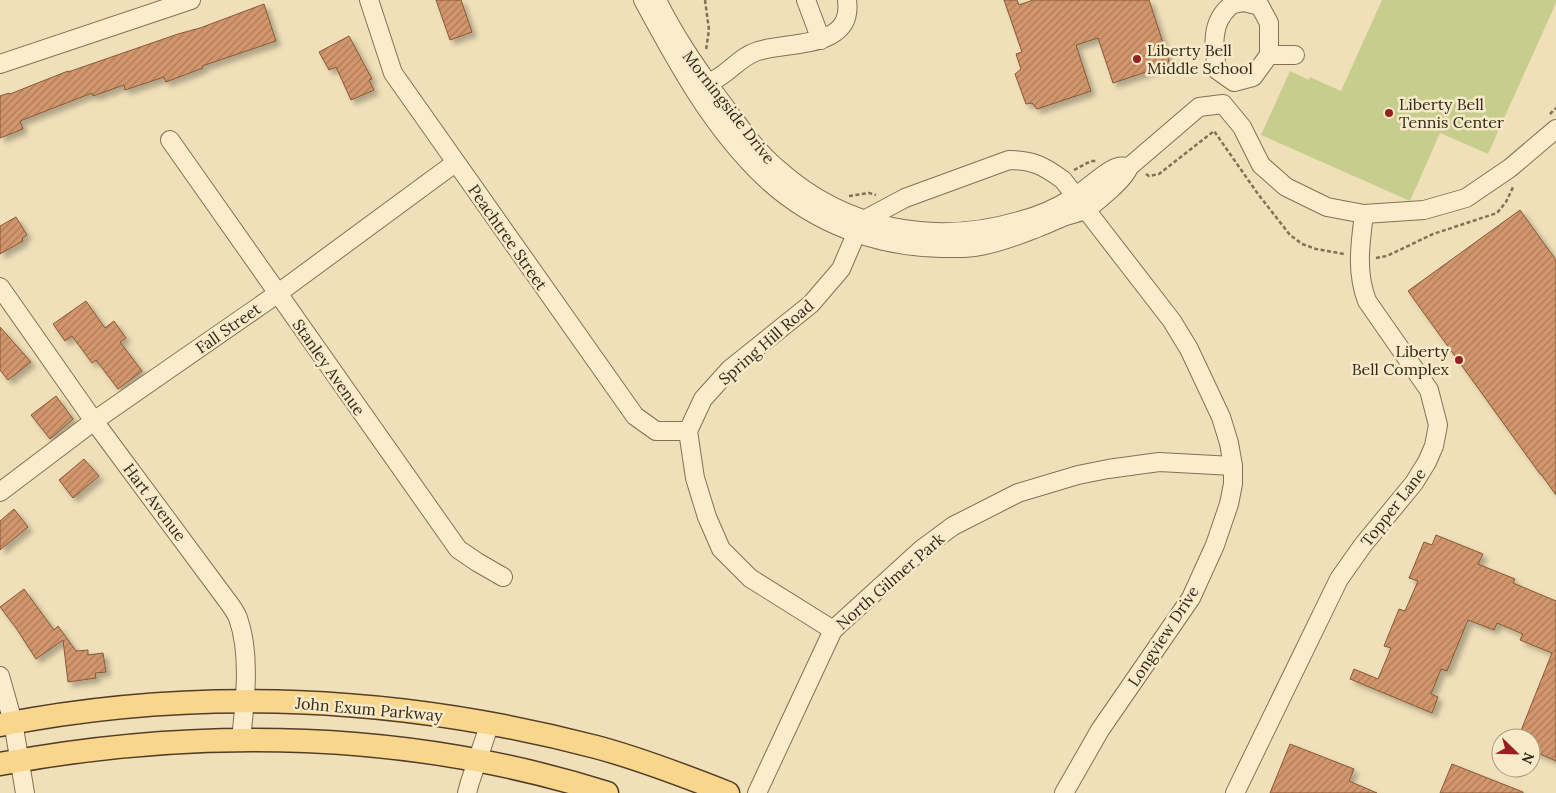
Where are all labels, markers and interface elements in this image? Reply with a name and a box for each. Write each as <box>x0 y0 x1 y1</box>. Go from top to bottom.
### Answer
place label: Liberty Bell Middle School <box>1147 40 1253 78</box>
street label: Morningside Drive <box>679 46 780 168</box>
marker: Liberty Bell Middle School <box>1131 53 1143 65</box>
place label: Liberty Bell Tennis Center <box>1399 94 1504 132</box>
marker: Liberty Bell Tennis Center <box>1383 107 1395 119</box>
street label: Peachtree Street <box>464 180 552 294</box>
street label: Spring Hill Road <box>714 295 818 389</box>
street label: Fall Street <box>192 298 265 358</box>
street label: Stanley Avenue <box>288 315 370 419</box>
place label: Liberty Bell Complex <box>1352 341 1450 379</box>
marker: Liberty Bell Complex <box>1453 354 1465 366</box>
street label: Hart Avenue <box>119 459 191 545</box>
street label: Topper Lane <box>1356 464 1430 550</box>
street label: North Gilmer Park <box>832 528 949 633</box>
street label: Longview Drive <box>1123 582 1203 690</box>
street label: John Exum Parkway <box>294 693 444 725</box>
north arrow <box>1491 728 1541 778</box>
text: N <box>1517 750 1538 767</box>

